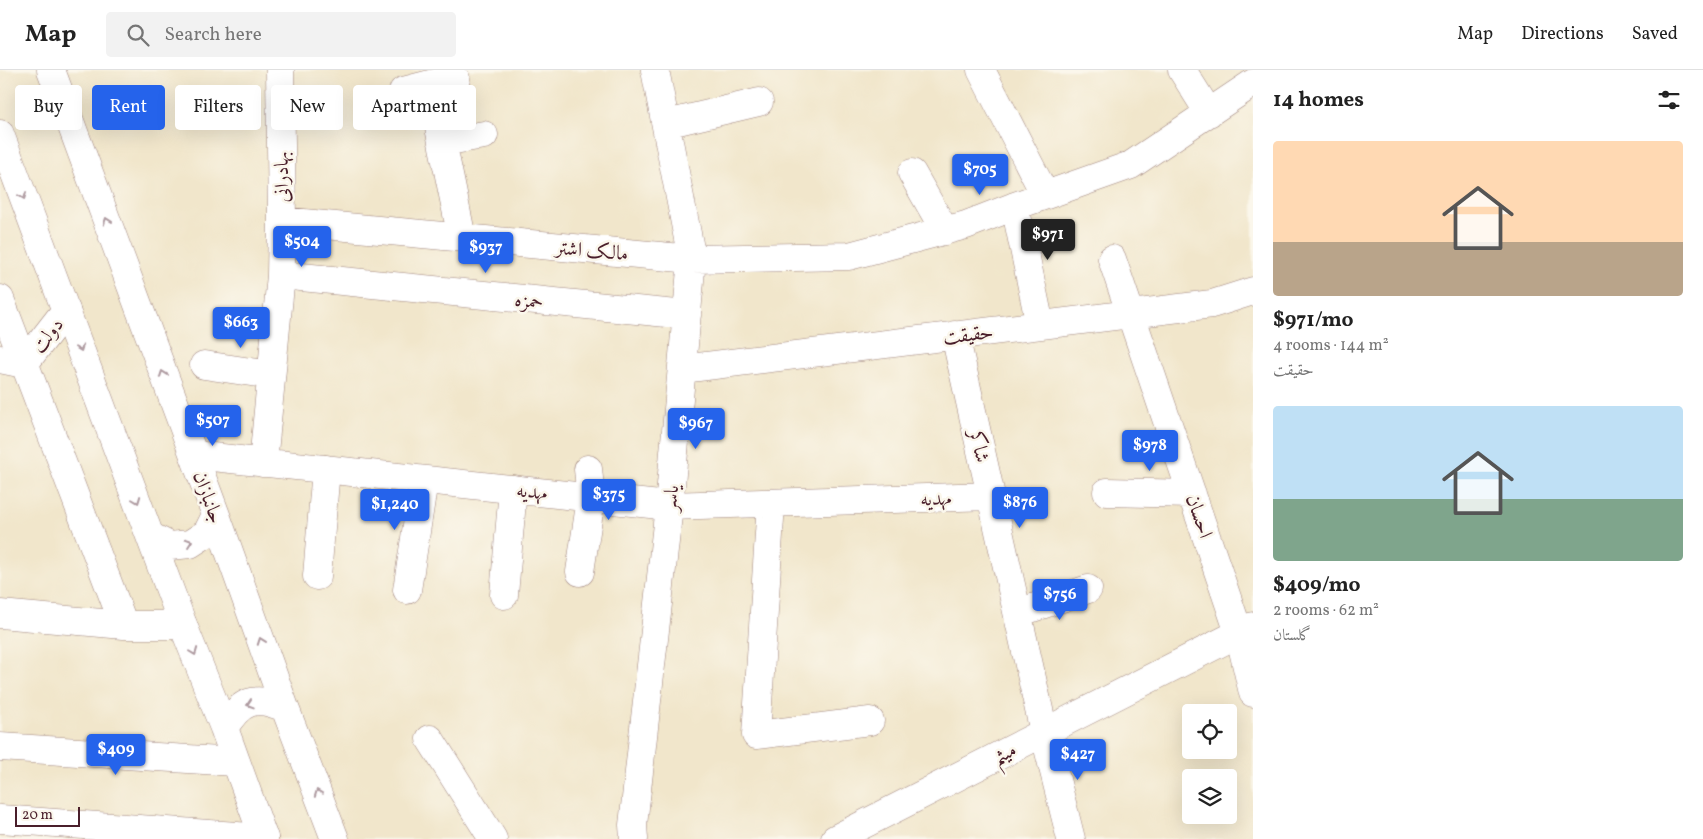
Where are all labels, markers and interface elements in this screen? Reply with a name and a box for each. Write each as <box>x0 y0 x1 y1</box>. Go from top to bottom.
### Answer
search box <box>106 12 456 57</box>
text: Map <box>25 18 76 52</box>
icon: search <box>124 21 152 49</box>
text: Search here <box>164 22 262 48</box>
text: Map <box>1457 22 1493 47</box>
text: Directions <box>1521 22 1604 47</box>
text: Saved <box>1632 22 1678 47</box>
chip: Buy <box>15 85 82 130</box>
chip: Rent <box>92 85 165 130</box>
chip: Filters <box>175 85 261 130</box>
chip: New <box>271 85 343 130</box>
chip: Apartment <box>353 85 476 130</box>
text: 14 homes <box>1273 86 1364 115</box>
icon: filters <box>1655 86 1683 114</box>
street label: بهادرانی <box>269 151 297 203</box>
pin: $705 <box>950 154 1010 196</box>
text: $705 <box>963 159 997 181</box>
icon: home <box>1433 173 1523 263</box>
one-way arrow <box>17 191 27 200</box>
one-way arrow <box>103 217 113 226</box>
pin: $971 <box>1018 218 1078 261</box>
text: $971 <box>1032 224 1064 246</box>
pin: $504 <box>272 226 332 268</box>
text: $504 <box>284 231 320 253</box>
pin: $937 <box>456 232 516 274</box>
street label: مالک اشتر <box>552 235 629 269</box>
text: $937 <box>469 237 503 259</box>
street label: حمزه <box>513 287 545 317</box>
pin: $663 <box>211 306 271 349</box>
text: $971/mo <box>1273 306 1354 335</box>
text: $663 <box>224 312 258 334</box>
street label: دولت <box>26 313 71 360</box>
street label: حقیقت <box>941 319 995 353</box>
text: 4 rooms · 144 m² <box>1273 335 1389 357</box>
one-way arrow <box>74 343 84 352</box>
text: حقیقت <box>1273 360 1314 382</box>
one-way arrow <box>159 370 169 378</box>
pin: $507 <box>183 404 243 447</box>
pin: $967 <box>666 408 726 450</box>
text: $507 <box>196 410 230 432</box>
text: $967 <box>679 413 713 435</box>
street label: شاکر <box>960 425 995 466</box>
pin: $978 <box>1120 430 1180 472</box>
text: $978 <box>1133 435 1167 457</box>
icon: home <box>1433 438 1523 528</box>
street label: جانبازان <box>185 468 229 528</box>
street label: مهدیه <box>515 477 549 509</box>
pin: $375 <box>579 478 639 521</box>
street label: یاسر <box>656 482 687 515</box>
text: $375 <box>593 484 625 506</box>
street label: مهدیه <box>920 485 953 515</box>
pin: $876 <box>990 486 1050 529</box>
pin: $1,240 <box>354 488 436 531</box>
street label: احسان <box>1178 491 1219 542</box>
text: $876 <box>1003 492 1037 514</box>
text: $1,240 <box>371 494 419 516</box>
one-way arrow <box>131 495 142 504</box>
one-way arrow <box>184 538 193 548</box>
text: $409/mo <box>1273 571 1360 600</box>
pin: $756 <box>1030 578 1090 621</box>
text: $756 <box>1043 584 1077 606</box>
text: 2 rooms · 62 m² <box>1273 600 1379 622</box>
text: گلستان <box>1273 625 1311 647</box>
one-way arrow <box>257 637 267 646</box>
one-way arrow <box>188 648 198 656</box>
one-way arrow <box>246 699 255 709</box>
map controls <box>1182 704 1237 824</box>
button: locate <box>1182 704 1237 759</box>
pin: $409 <box>86 734 146 776</box>
street label: میثم <box>988 737 1024 776</box>
pin: $427 <box>1048 738 1108 781</box>
text: $409 <box>97 739 135 761</box>
text: $427 <box>1061 744 1095 766</box>
button: layers <box>1182 769 1237 824</box>
one-way arrow <box>314 790 324 798</box>
scale bar <box>15 804 80 827</box>
text: 20 m <box>22 806 53 825</box>

